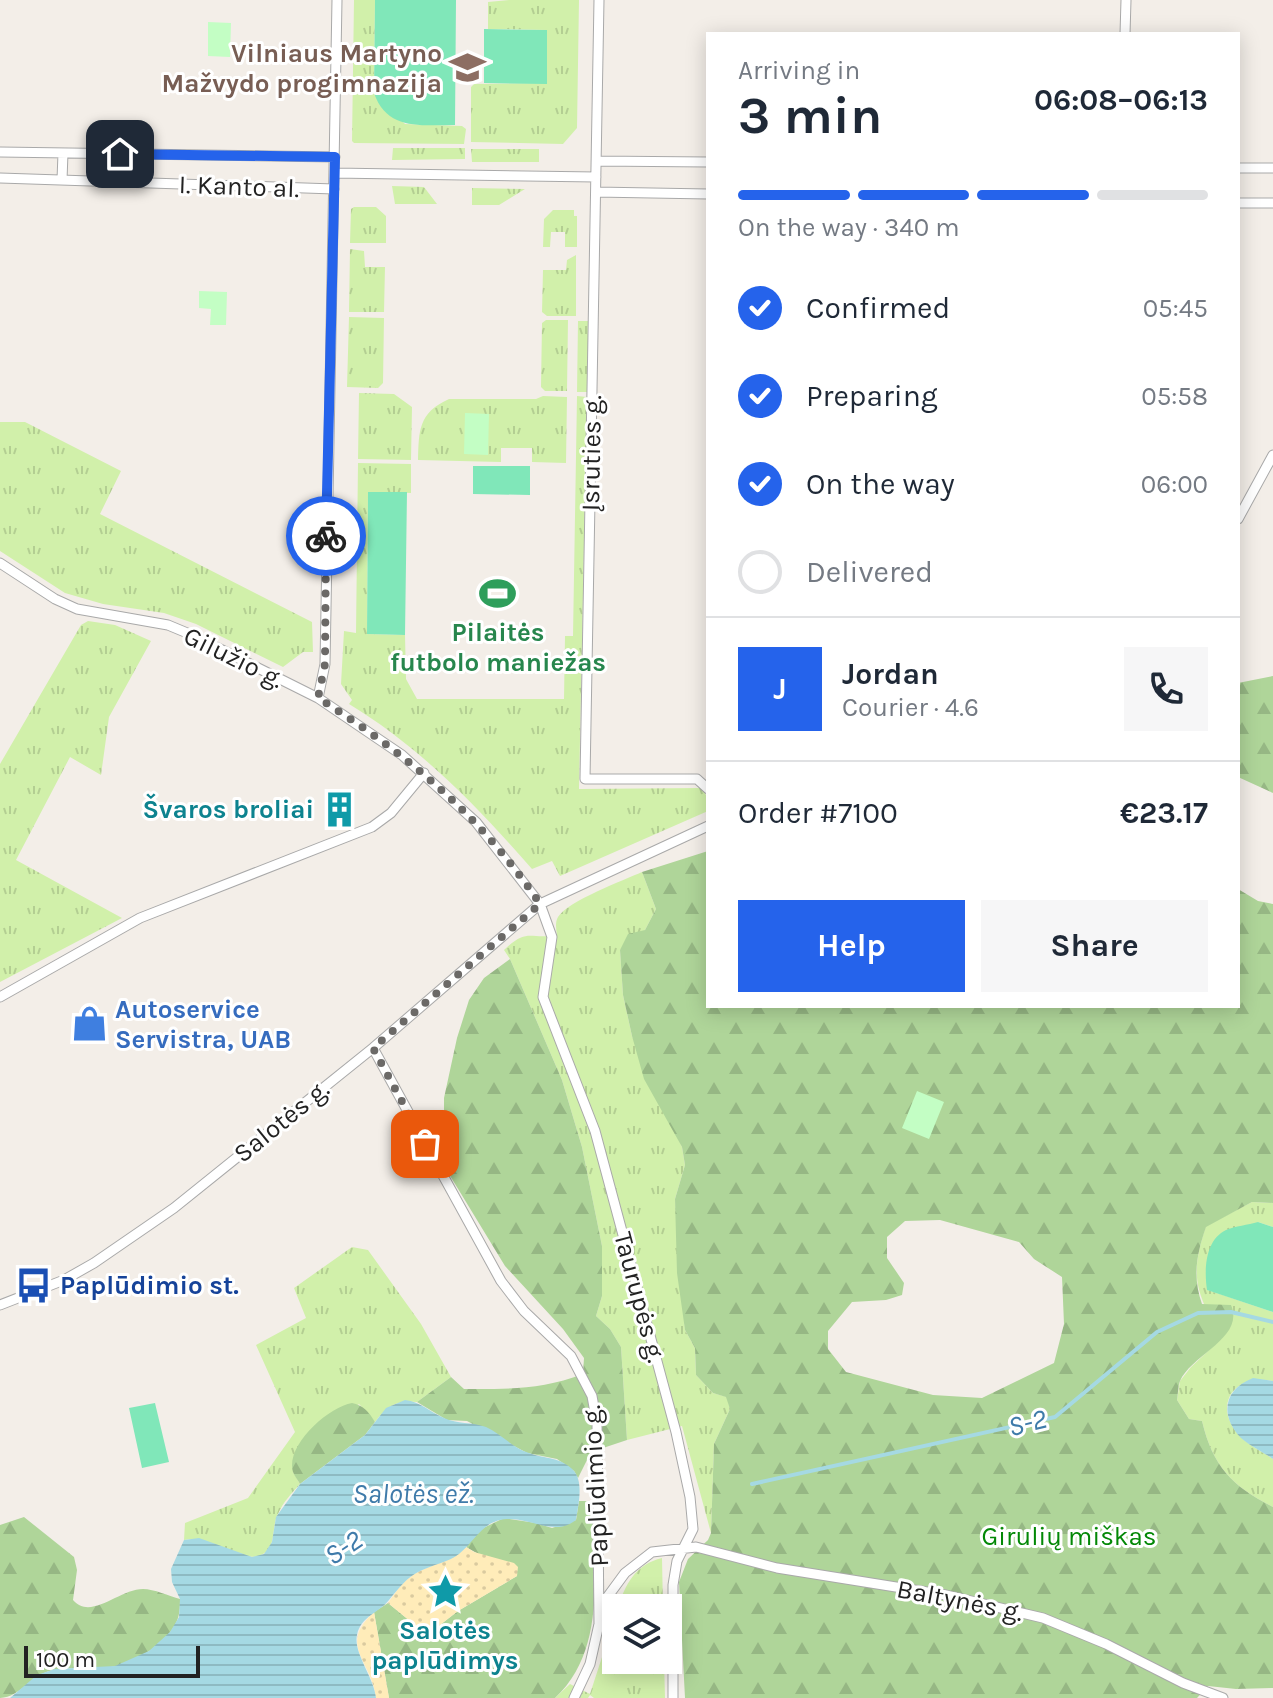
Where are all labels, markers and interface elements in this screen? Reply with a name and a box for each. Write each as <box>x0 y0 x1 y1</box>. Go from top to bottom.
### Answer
place label: Vilniaus Martyno Mažvydo progimnazija <box>161 38 442 99</box>
school or university icon: Vilniaus Martyno Mažvydo progimnazija <box>449 49 487 87</box>
text: Arriving in <box>738 55 860 86</box>
text: 06:08–06:13 <box>1034 82 1208 118</box>
text: 3 min <box>738 85 882 146</box>
pin <box>86 120 154 188</box>
icon: home <box>98 132 142 176</box>
street label: I. Kanto al. <box>178 169 300 204</box>
text: On the way · 340 m <box>738 212 960 243</box>
icon: check <box>738 286 782 330</box>
text: Confirmed <box>806 290 950 326</box>
text: 05:45 <box>1143 293 1208 324</box>
icon: check <box>738 374 782 418</box>
text: Preparing <box>806 378 938 414</box>
text: 05:58 <box>1141 381 1208 412</box>
street label: Įsruties g. <box>575 395 608 511</box>
icon: check <box>738 462 782 506</box>
text: On the way <box>806 466 955 502</box>
text: 06:00 <box>1141 469 1208 500</box>
courier <box>286 496 366 576</box>
icon: bike <box>304 514 348 558</box>
text: Delivered <box>806 554 933 590</box>
sports icon: Pilaitės futbolo maniežas <box>479 574 517 612</box>
place label: Pilaitės futbolo maniežas <box>390 617 606 678</box>
street label: Gilužio g. <box>179 620 289 695</box>
button: phone <box>1124 647 1208 731</box>
text: Jordan <box>842 656 939 692</box>
text: J <box>773 671 787 707</box>
text: Courier · 4.6 <box>842 692 979 723</box>
building icon: Švaros broliai <box>321 790 359 828</box>
place label: Švaros broliai <box>142 793 314 825</box>
text: Order #7100 <box>738 795 898 831</box>
text: €23.17 <box>1120 795 1208 831</box>
button: Help <box>738 900 965 992</box>
button: Share <box>981 900 1208 992</box>
place label: Autoservice Servistra, UAB <box>115 994 291 1055</box>
shop icon: Autoservice Servistra, UAB <box>70 1005 108 1043</box>
street label: Salotės g. <box>227 1074 335 1169</box>
pin <box>391 1110 459 1178</box>
icon: bag <box>403 1122 447 1166</box>
street label: Taurupės g. <box>607 1229 672 1366</box>
bus stop icon: Paplūdimio st. <box>15 1266 53 1304</box>
place label: Paplūdimio st. <box>60 1270 239 1301</box>
water label: S-2 <box>1004 1402 1050 1443</box>
street label: Paplūdimio g. <box>576 1404 615 1568</box>
water label: Salotės ež. <box>352 1477 474 1510</box>
park label: Girulių miškas <box>982 1521 1156 1552</box>
water label: S-2 <box>318 1523 369 1572</box>
place icon: Salotės paplūdimys <box>426 1572 464 1610</box>
street label: Baltynės g. <box>894 1573 1026 1628</box>
map controls <box>602 1594 682 1674</box>
button: layers <box>602 1594 682 1674</box>
place label: Salotės paplūdimys <box>371 1615 519 1676</box>
scale bar <box>24 1642 200 1678</box>
text: 100 m <box>36 1647 95 1673</box>

